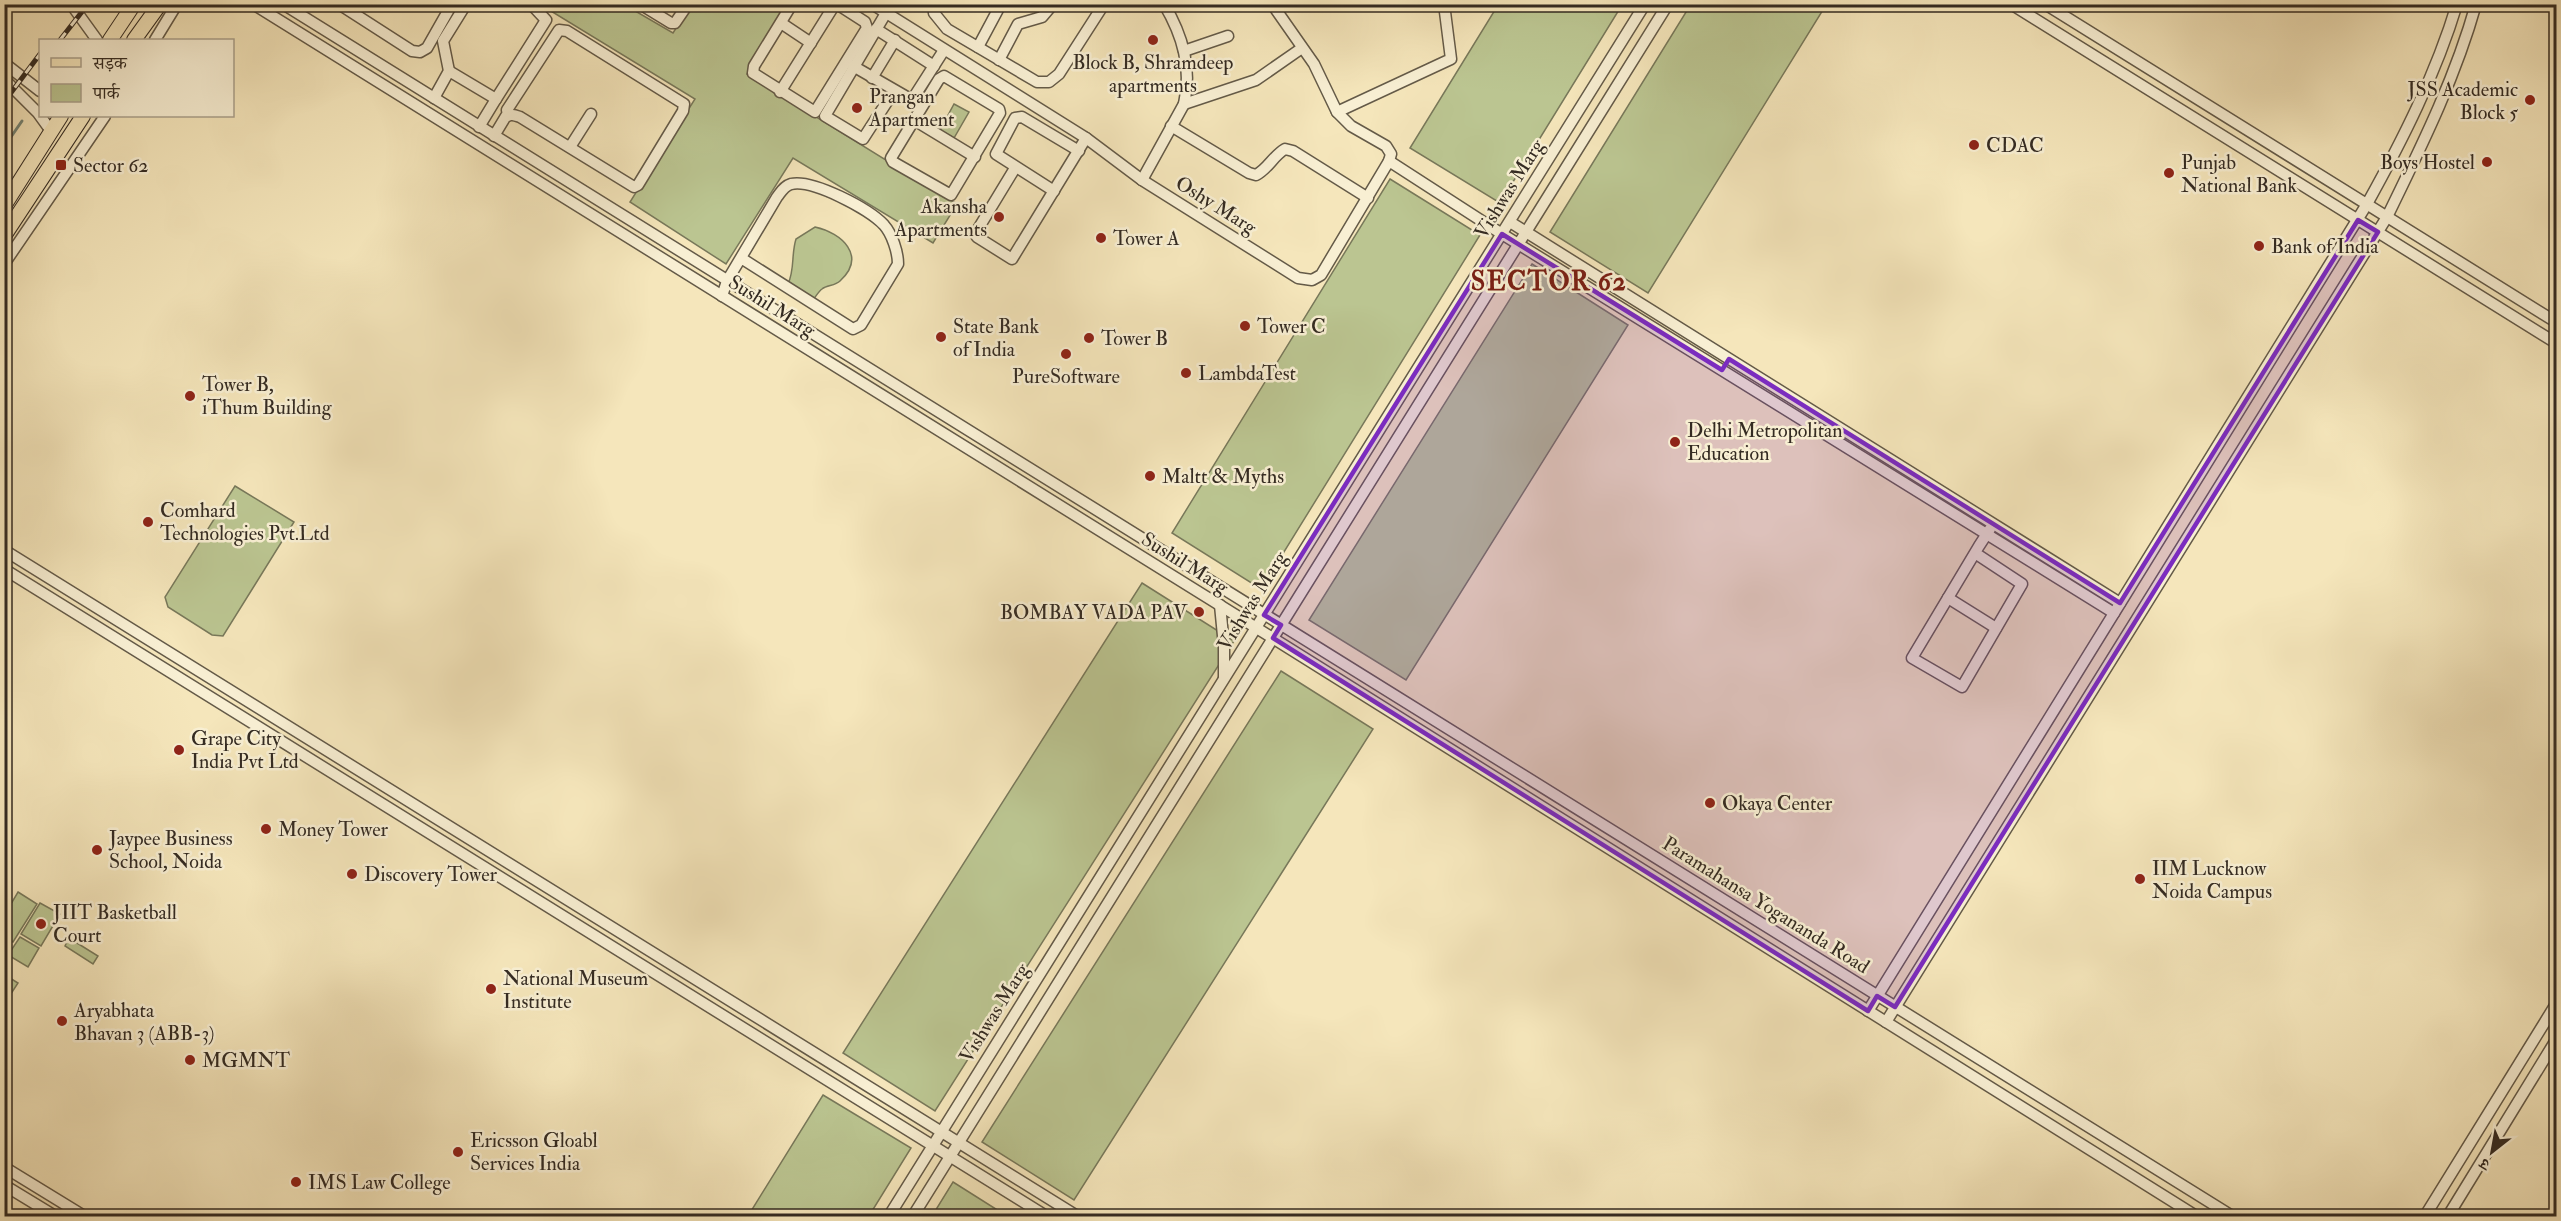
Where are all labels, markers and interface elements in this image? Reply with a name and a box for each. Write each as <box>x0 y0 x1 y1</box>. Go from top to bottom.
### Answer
marker: Block B, Shramdeep apartments <box>1146 33 1160 47</box>
legend <box>39 39 234 117</box>
place label: Block B, Shramdeep apartments <box>1073 50 1233 99</box>
text: सड़क <box>92 52 128 75</box>
place label: JSS Academic Block 5 <box>2406 77 2518 125</box>
text: पार्क <box>92 82 121 105</box>
place label: Prangan Apartment <box>868 84 955 133</box>
marker: JSS Academic Block 5 <box>2523 93 2537 107</box>
marker: Prangan Apartment <box>850 101 864 115</box>
place label: CDAC <box>1986 133 2044 158</box>
street label: Vishwas Marg <box>1469 134 1550 243</box>
marker: CDAC <box>1967 138 1981 152</box>
place label: Punjab National Bank <box>2181 150 2297 198</box>
place label: Boys Hostel <box>2380 150 2475 175</box>
place label: Sector 62 <box>73 153 148 178</box>
marker: Boys Hostel <box>2480 155 2494 169</box>
marker: Sector 62 <box>54 158 68 172</box>
marker: Punjab National Bank <box>2162 166 2176 180</box>
street label: Oshy Marg <box>1171 170 1262 240</box>
place label: Akansha Apartments <box>894 194 988 243</box>
marker: Akansha Apartments <box>992 210 1006 224</box>
place label: Tower A <box>1113 226 1180 251</box>
marker: Tower A <box>1094 231 1108 245</box>
place label: Bank of India <box>2271 234 2379 259</box>
marker: Bank of India <box>2252 239 2266 253</box>
district label: SECTOR 62 <box>1471 266 1627 298</box>
street label: Sushil Marg <box>724 269 821 343</box>
place label: State Bank of India <box>953 314 1040 362</box>
place label: Tower C <box>1257 314 1326 339</box>
marker: Tower C <box>1238 319 1252 333</box>
place label: Tower B <box>1101 326 1168 351</box>
marker: State Bank of India <box>934 330 948 344</box>
marker: Tower B <box>1082 331 1096 345</box>
marker: PureSoftware <box>1059 347 1073 361</box>
place label: LambdaTest <box>1198 361 1297 386</box>
place label: PureSoftware <box>1012 364 1120 389</box>
marker: LambdaTest <box>1179 366 1193 380</box>
place label: Tower B, iThum Building <box>202 372 333 420</box>
marker: Tower B, iThum Building <box>183 389 197 403</box>
place label: Delhi Metropolitan Education <box>1687 418 1843 466</box>
marker: Delhi Metropolitan Education <box>1668 435 1682 449</box>
place label: Maltt & Myths <box>1162 464 1284 489</box>
marker: Maltt & Myths <box>1143 469 1157 483</box>
place label: Comhard Technologies Pvt.Ltd <box>160 498 330 546</box>
marker: Comhard Technologies Pvt.Ltd <box>141 515 155 529</box>
street label: Sushil Marg <box>1137 526 1234 600</box>
street label: Vishwas Marg <box>1212 546 1293 655</box>
place label: BOMBAY VADA PAV <box>1000 600 1188 625</box>
marker: BOMBAY VADA PAV <box>1192 605 1206 619</box>
place label: Grape City India Pvt Ltd <box>191 726 299 774</box>
marker: Grape City India Pvt Ltd <box>172 743 186 757</box>
place label: Okaya Center <box>1722 791 1833 816</box>
marker: Okaya Center <box>1703 796 1717 810</box>
place label: Money Tower <box>278 817 389 842</box>
marker: Money Tower <box>259 822 273 836</box>
place label: Jaypee Business School, Noida <box>108 826 233 874</box>
street label: Paramahansa Yogananda Road <box>1658 831 1874 979</box>
marker: Jaypee Business School, Noida <box>90 843 104 857</box>
place label: IIM Lucknow Noida Campus <box>2152 856 2272 905</box>
place label: Discovery Tower <box>364 862 498 887</box>
marker: Discovery Tower <box>345 867 359 881</box>
marker: IIM Lucknow Noida Campus <box>2133 872 2147 886</box>
place label: JIIT Basketball Court <box>52 900 177 948</box>
marker: JIIT Basketball Court <box>34 917 48 931</box>
street label: Vishwas Marg <box>954 958 1035 1067</box>
place label: National Museum Institute <box>503 966 649 1014</box>
marker: National Museum Institute <box>484 982 498 996</box>
place label: Aryabhata Bhavan 3 (ABB-3) <box>73 998 214 1046</box>
marker: Aryabhata Bhavan 3 (ABB-3) <box>55 1014 69 1028</box>
place label: MGMNT <box>202 1048 290 1073</box>
marker: MGMNT <box>183 1053 197 1067</box>
north arrow <box>2462 1122 2522 1182</box>
place label: Ericsson Gloabl Services India <box>470 1128 598 1176</box>
marker: Ericsson Gloabl Services India <box>451 1145 465 1159</box>
text: उ <box>2475 1152 2494 1175</box>
place label: IMS Law College <box>308 1170 451 1195</box>
marker: IMS Law College <box>289 1175 303 1189</box>

